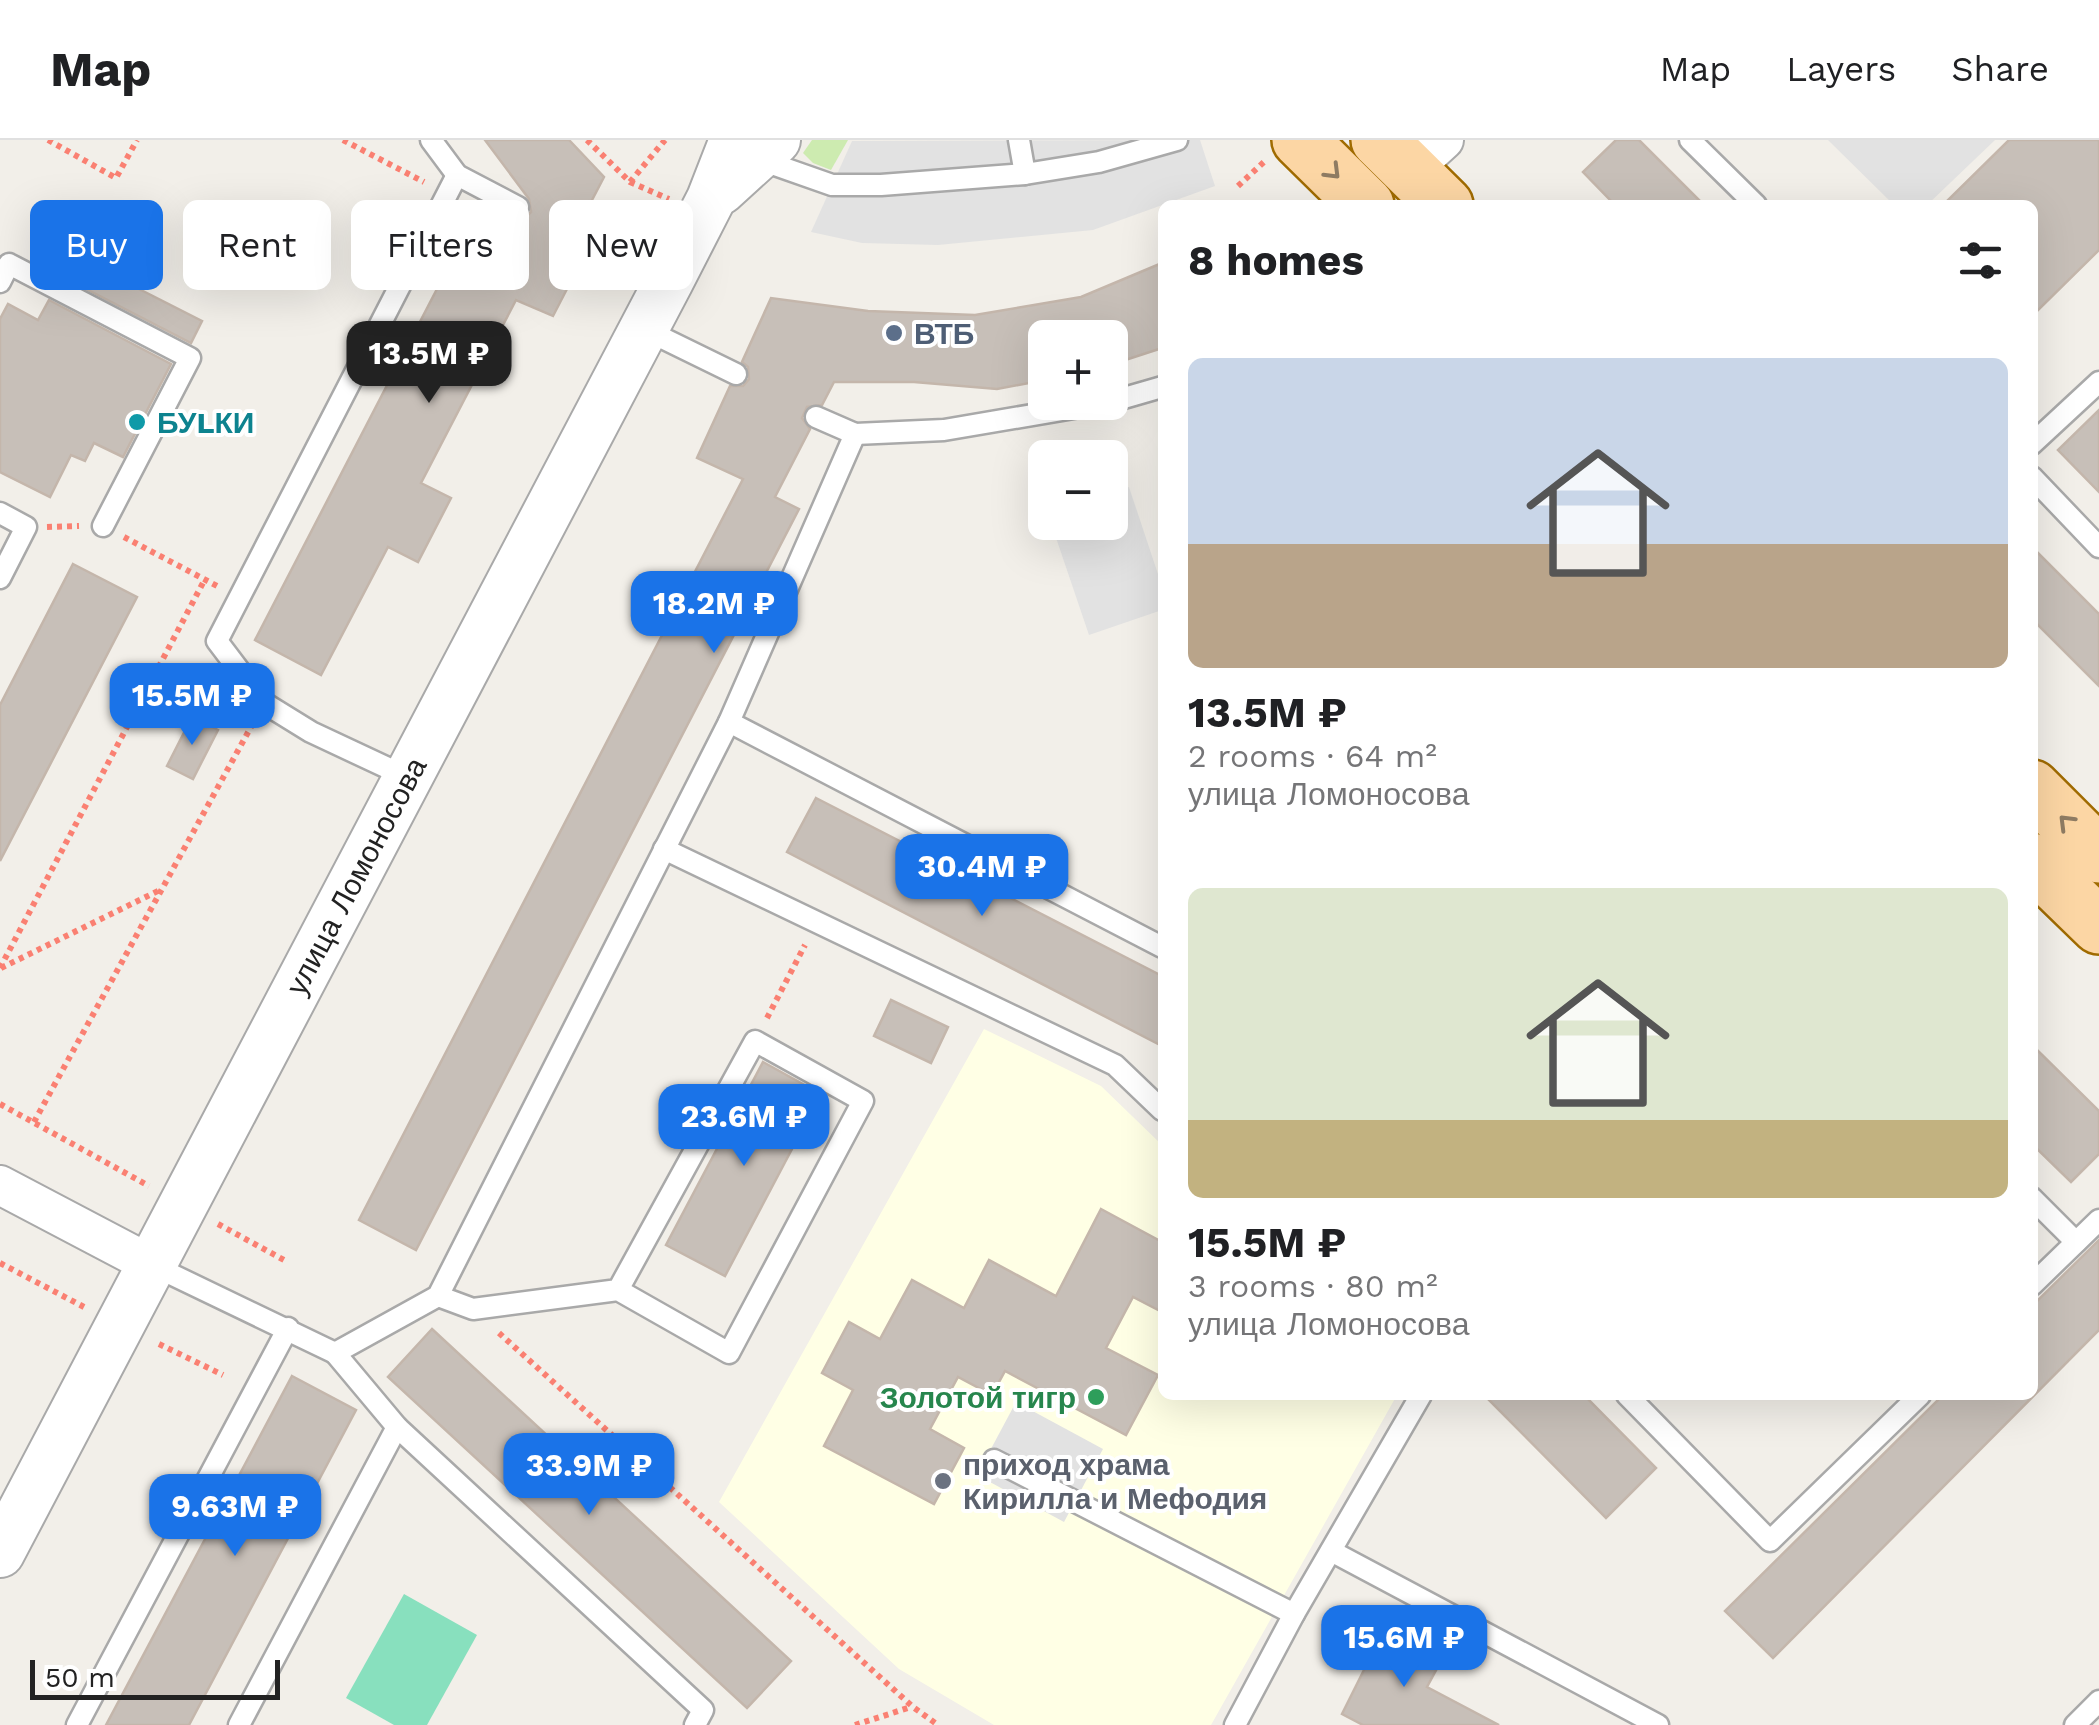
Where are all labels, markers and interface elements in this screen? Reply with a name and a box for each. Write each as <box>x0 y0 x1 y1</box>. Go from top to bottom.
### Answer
text: Map <box>50 41 151 98</box>
text: Map <box>1660 48 1731 90</box>
text: Layers <box>1786 48 1896 90</box>
text: Share <box>1951 48 2049 90</box>
one-way arrow <box>1322 161 1340 179</box>
chip: Buy <box>30 200 163 290</box>
chip: Rent <box>183 200 331 290</box>
chip: Filters <box>351 200 529 290</box>
chip: New <box>549 200 693 290</box>
icon: filters <box>1953 233 2008 288</box>
text: 8 homes <box>1188 236 1364 285</box>
place label: ВТБ <box>914 316 974 351</box>
map controls <box>1028 320 1128 540</box>
button: + <box>1028 320 1128 420</box>
pin: 13.5M ₽ <box>337 321 521 406</box>
marker: ВТБ <box>883 322 905 344</box>
text: 13.5M ₽ <box>369 334 490 372</box>
place label: БУLКИ <box>157 405 254 440</box>
marker: БУLКИ <box>126 411 148 433</box>
icon: home <box>1508 423 1688 603</box>
button: − <box>1028 440 1128 540</box>
pin: 18.2M ₽ <box>622 571 806 656</box>
text: 18.2M ₽ <box>653 584 775 622</box>
pin: 15.5M ₽ <box>100 663 284 748</box>
text: 15.5M ₽ <box>132 676 252 714</box>
text: 13.5M ₽ <box>1188 688 1347 737</box>
text: 2 rooms · 64 m² <box>1188 737 1437 775</box>
street label: улица Ломоносова <box>279 751 434 1001</box>
text: улица Ломоносова <box>1188 775 1470 813</box>
one-way arrow <box>2059 815 2077 833</box>
pin: 30.4M ₽ <box>890 834 1074 919</box>
text: 30.4M ₽ <box>917 847 1047 885</box>
icon: home <box>1508 953 1688 1133</box>
pin: 23.6M ₽ <box>652 1084 836 1169</box>
text: 23.6M ₽ <box>680 1097 808 1135</box>
text: 15.5M ₽ <box>1188 1218 1346 1267</box>
text: 3 rooms · 80 m² <box>1188 1267 1438 1305</box>
text: улица Ломоносова <box>1188 1305 1470 1343</box>
place label: Золотой тигр <box>880 1380 1076 1415</box>
marker: Золотой тигр <box>1085 1386 1107 1408</box>
pin: 33.9M ₽ <box>497 1433 681 1518</box>
text: 33.9M ₽ <box>525 1446 653 1484</box>
place label: приход храма Кирилла и Мефодия <box>963 1447 1267 1516</box>
marker: приход храма Кирилла и Мефодия <box>932 1470 954 1492</box>
pin: 9.63M ₽ <box>143 1474 327 1559</box>
text: 9.63M ₽ <box>171 1487 299 1525</box>
pin: 15.6M ₽ <box>1312 1605 1496 1690</box>
text: 15.6M ₽ <box>1343 1618 1465 1656</box>
scale bar <box>30 1655 280 1700</box>
text: 50 m <box>45 1661 115 1694</box>

